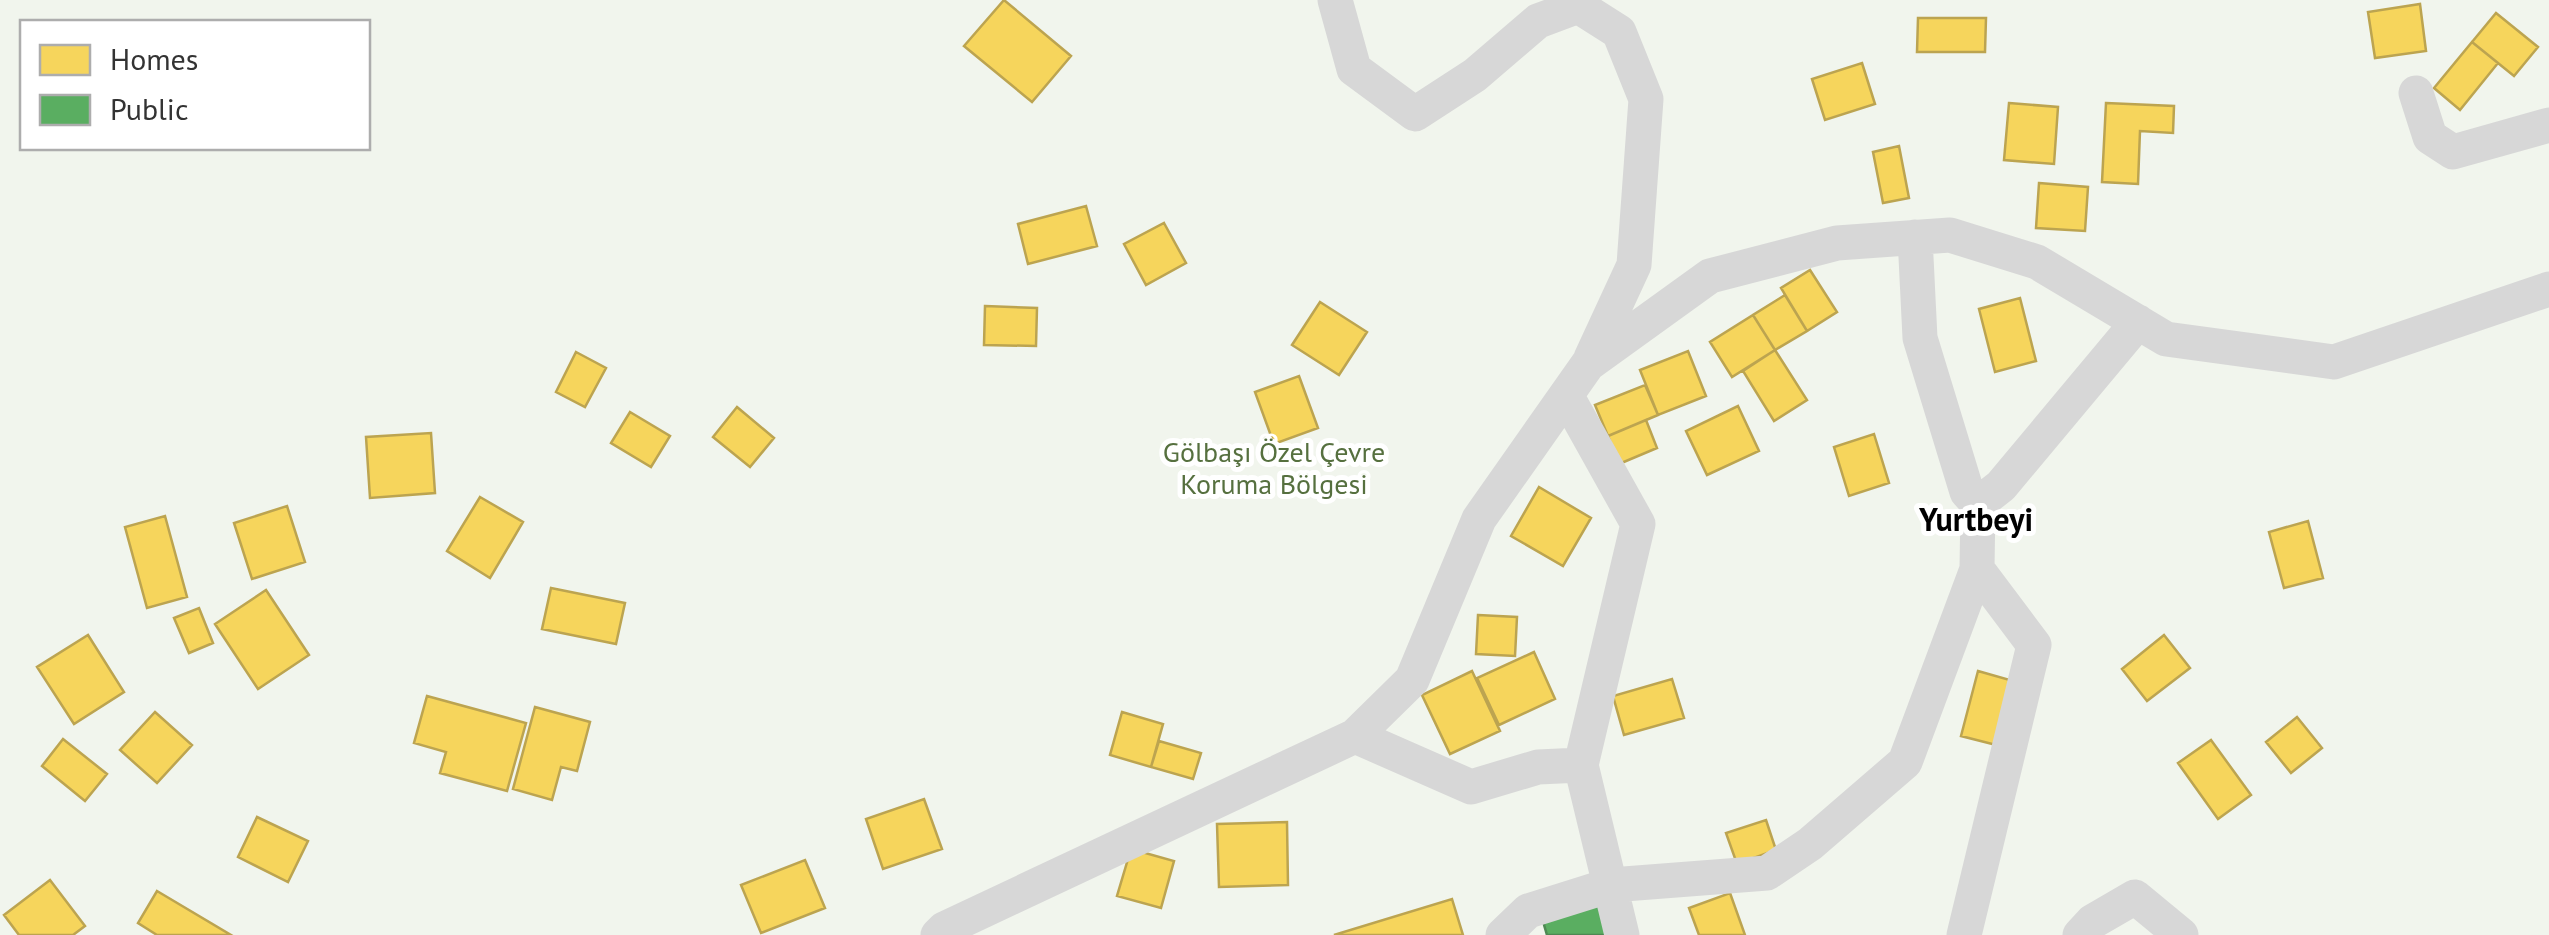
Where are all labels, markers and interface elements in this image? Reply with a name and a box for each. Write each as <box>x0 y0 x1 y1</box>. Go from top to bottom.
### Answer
legend <box>20 20 370 150</box>
text: Homes <box>110 39 198 78</box>
text: Public <box>110 89 188 128</box>
park label: Gölbaşı Özel Çevre Koruma Bölgesi <box>1163 433 1385 502</box>
district label: Yurtbeyi <box>1918 498 2033 540</box>

